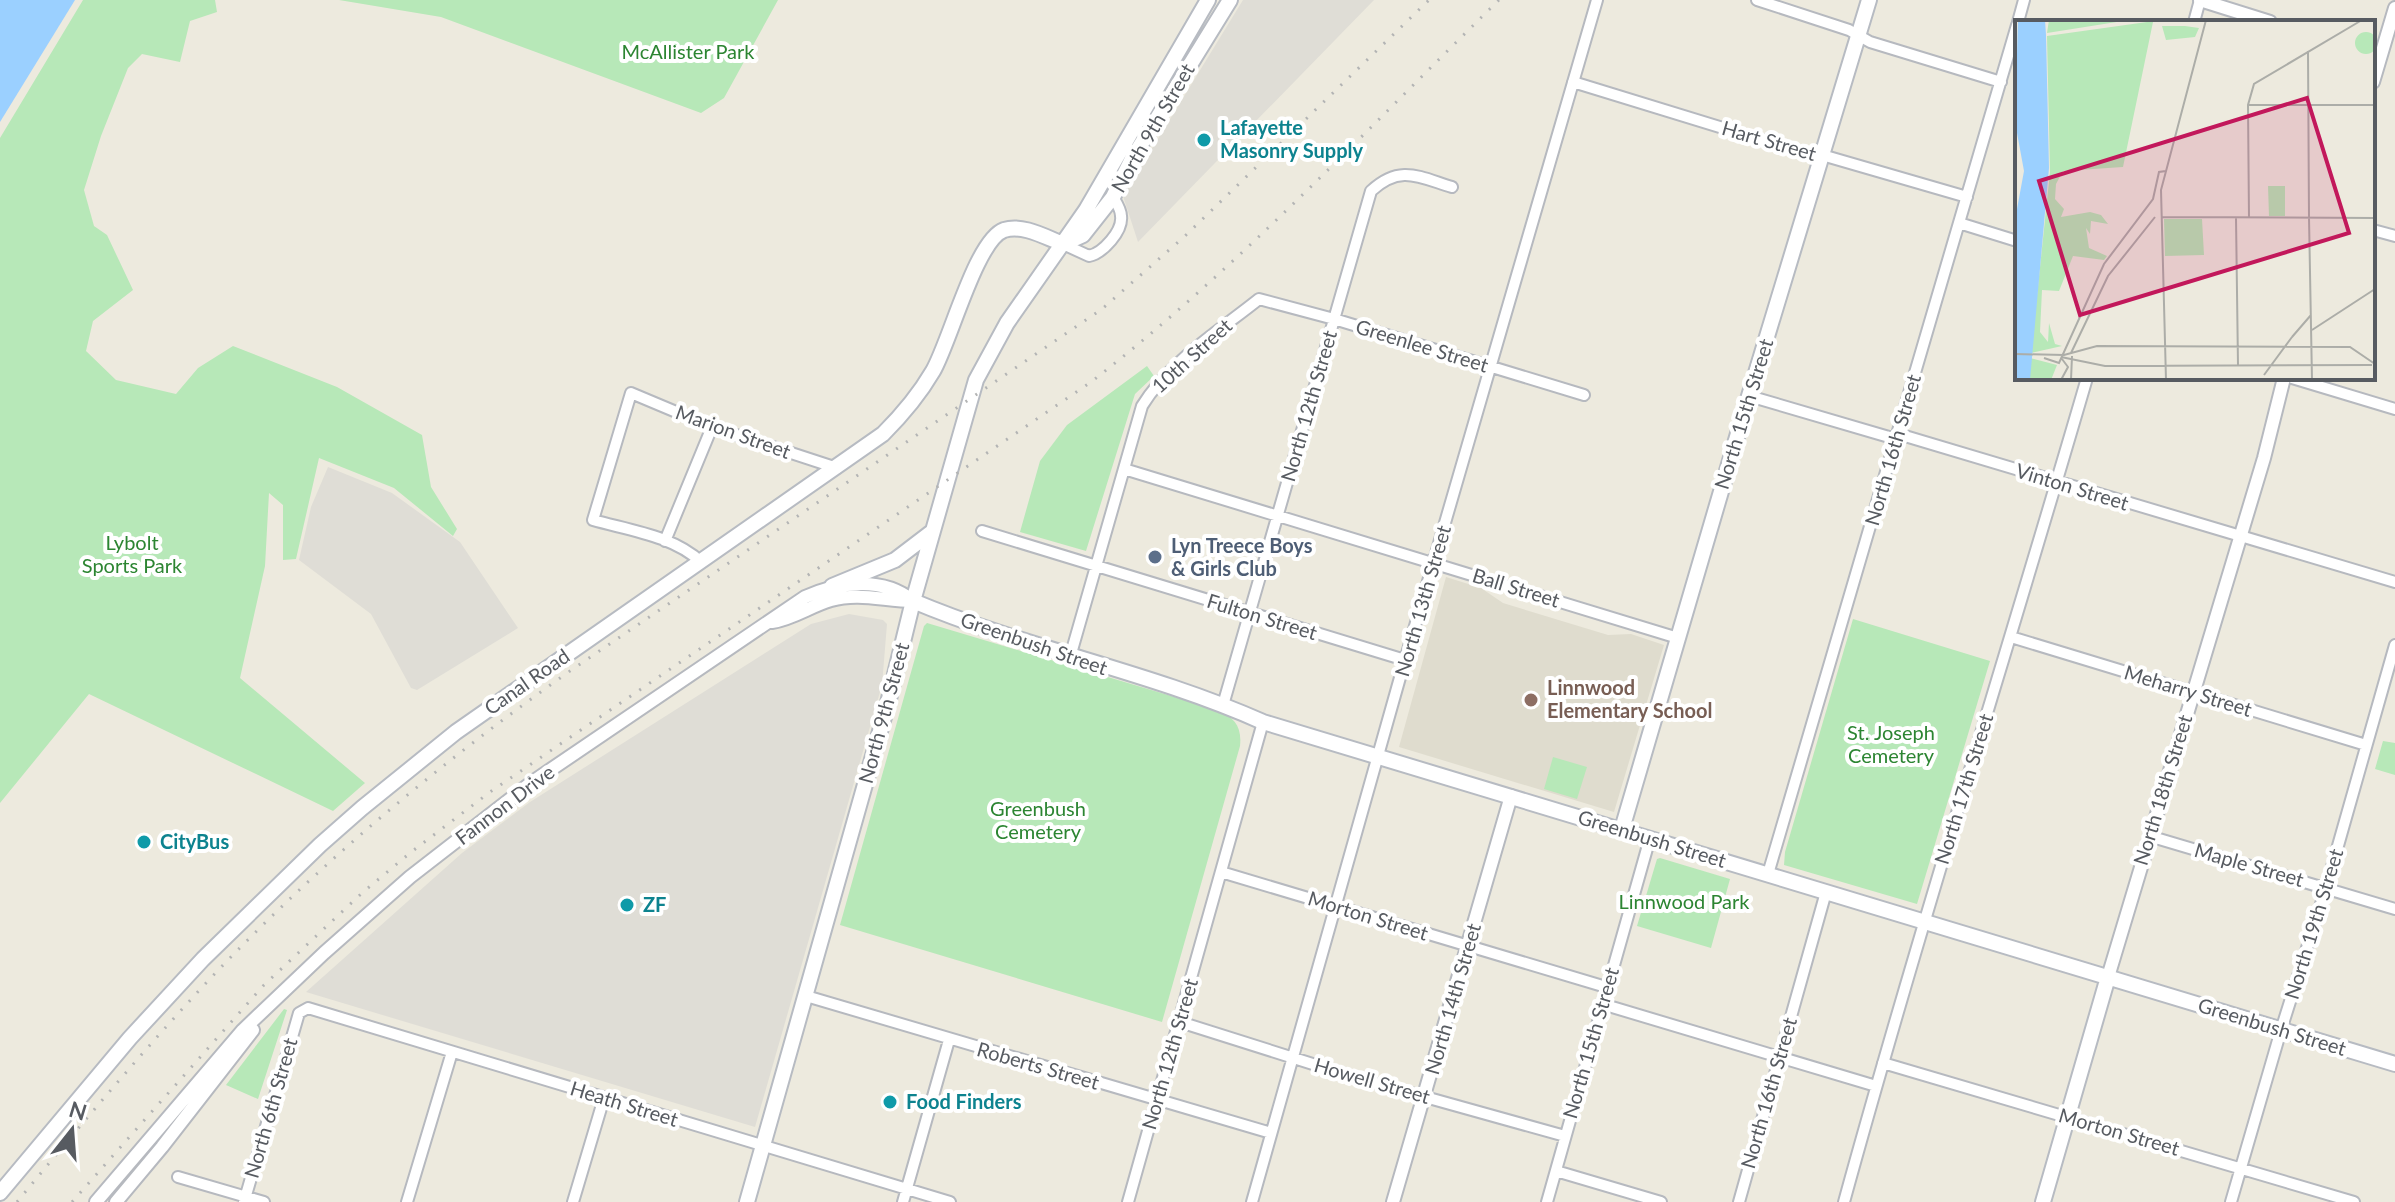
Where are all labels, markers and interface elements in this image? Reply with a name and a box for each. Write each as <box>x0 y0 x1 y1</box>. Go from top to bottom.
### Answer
inset map <box>2015 20 2375 380</box>
park label: McAllister Park <box>622 39 755 63</box>
street label: North 9th Street <box>1106 59 1199 196</box>
place label: Lafayette Masonry Supply <box>1220 115 1363 162</box>
street label: Hart Street <box>1719 115 1819 165</box>
marker: Lafayette Masonry Supply <box>1195 131 1213 149</box>
street label: 10th Street <box>1146 313 1236 397</box>
street label: Greenlee Street <box>1353 314 1491 377</box>
street label: North 12th Street <box>1275 327 1341 484</box>
street label: North 15th Street <box>1709 335 1777 492</box>
street label: North 16th Street <box>1859 371 1925 528</box>
street label: Marion Street <box>673 399 794 463</box>
street label: Vinton Street <box>2013 457 2132 515</box>
street label: North 13th Street <box>1389 522 1455 679</box>
park label: Lybolt Sports Park <box>82 530 183 577</box>
place label: Lyn Treece Boys & Girls Club <box>1171 533 1313 580</box>
marker: Lyn Treece Boys & Girls Club <box>1146 548 1164 566</box>
street label: Ball Street <box>1470 562 1563 612</box>
street label: Fulton Street <box>1204 588 1320 644</box>
street label: Greenbush Street <box>958 607 1111 679</box>
street label: North 9th Street <box>853 640 913 786</box>
street label: Canal Road <box>479 643 574 719</box>
street label: Meharry Street <box>2122 659 2255 721</box>
place label: Linnwood Elementary School <box>1547 675 1712 722</box>
marker: Linnwood Elementary School <box>1522 691 1540 709</box>
street label: North 17th Street <box>1929 710 1997 867</box>
street label: North 18th Street <box>2128 711 2196 868</box>
park label: St. Joseph Cemetery <box>1847 720 1935 767</box>
street label: Fannon Drive <box>450 759 559 849</box>
park label: Greenbush Cemetery <box>990 796 1086 843</box>
street label: Greenbush Street <box>1575 804 1729 872</box>
place label: CityBus <box>160 829 229 853</box>
marker: CityBus <box>135 833 153 851</box>
street label: Maple Street <box>2192 837 2307 891</box>
street label: North 19th Street <box>2279 845 2347 1002</box>
street label: Morton Street <box>1305 885 1431 945</box>
park label: Linnwood Park <box>1619 889 1750 913</box>
place label: ZF <box>643 892 666 916</box>
marker: ZF <box>618 896 636 914</box>
street label: North 14th Street <box>1419 920 1485 1077</box>
street label: North 15th Street <box>1557 964 1623 1121</box>
street label: North 12th Street <box>1136 975 1202 1132</box>
street label: Greenbush Street <box>2195 992 2349 1060</box>
street label: North 16th Street <box>1735 1014 1801 1171</box>
street label: North 6th Street <box>239 1035 302 1181</box>
street label: Roberts Street <box>974 1036 1102 1094</box>
street label: Howell Street <box>1312 1052 1433 1108</box>
street label: Heath Street <box>567 1075 681 1131</box>
place label: Food Finders <box>906 1089 1022 1113</box>
north arrow <box>32 1090 112 1170</box>
marker: Food Finders <box>881 1093 899 1111</box>
text: N <box>66 1095 90 1126</box>
street label: Morton Street <box>2056 1102 2182 1160</box>

